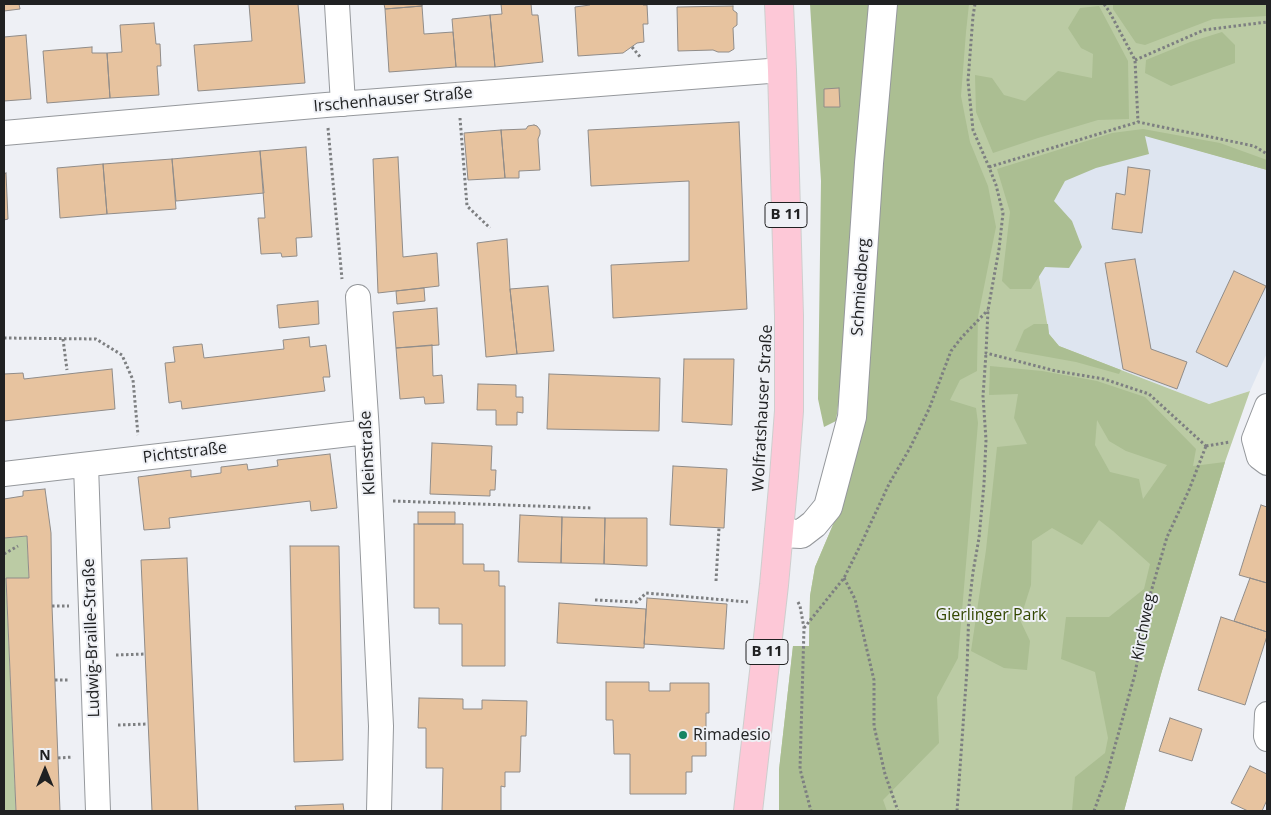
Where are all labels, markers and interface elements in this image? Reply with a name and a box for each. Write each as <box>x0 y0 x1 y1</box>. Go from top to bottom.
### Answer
street label: Irschenhauser Straße <box>313 83 473 117</box>
road number: B 11 <box>765 202 807 228</box>
street label: Schmiedberg <box>848 238 874 336</box>
street label: Wolfratshauser Straße <box>749 324 777 492</box>
street label: Kleinstraße <box>356 410 380 496</box>
street label: Pichtstraße <box>142 438 228 468</box>
street label: Ludwig-Braille-Straße <box>80 558 104 718</box>
street label: Kirchweg <box>1128 592 1160 662</box>
park label: Gierlinger Park <box>936 605 1046 625</box>
road number: B 11 <box>746 640 788 664</box>
place label: Rimadesio <box>693 725 771 745</box>
marker: Rimadesio <box>677 729 689 741</box>
north arrow <box>20 745 70 795</box>
text: N <box>39 745 51 764</box>

